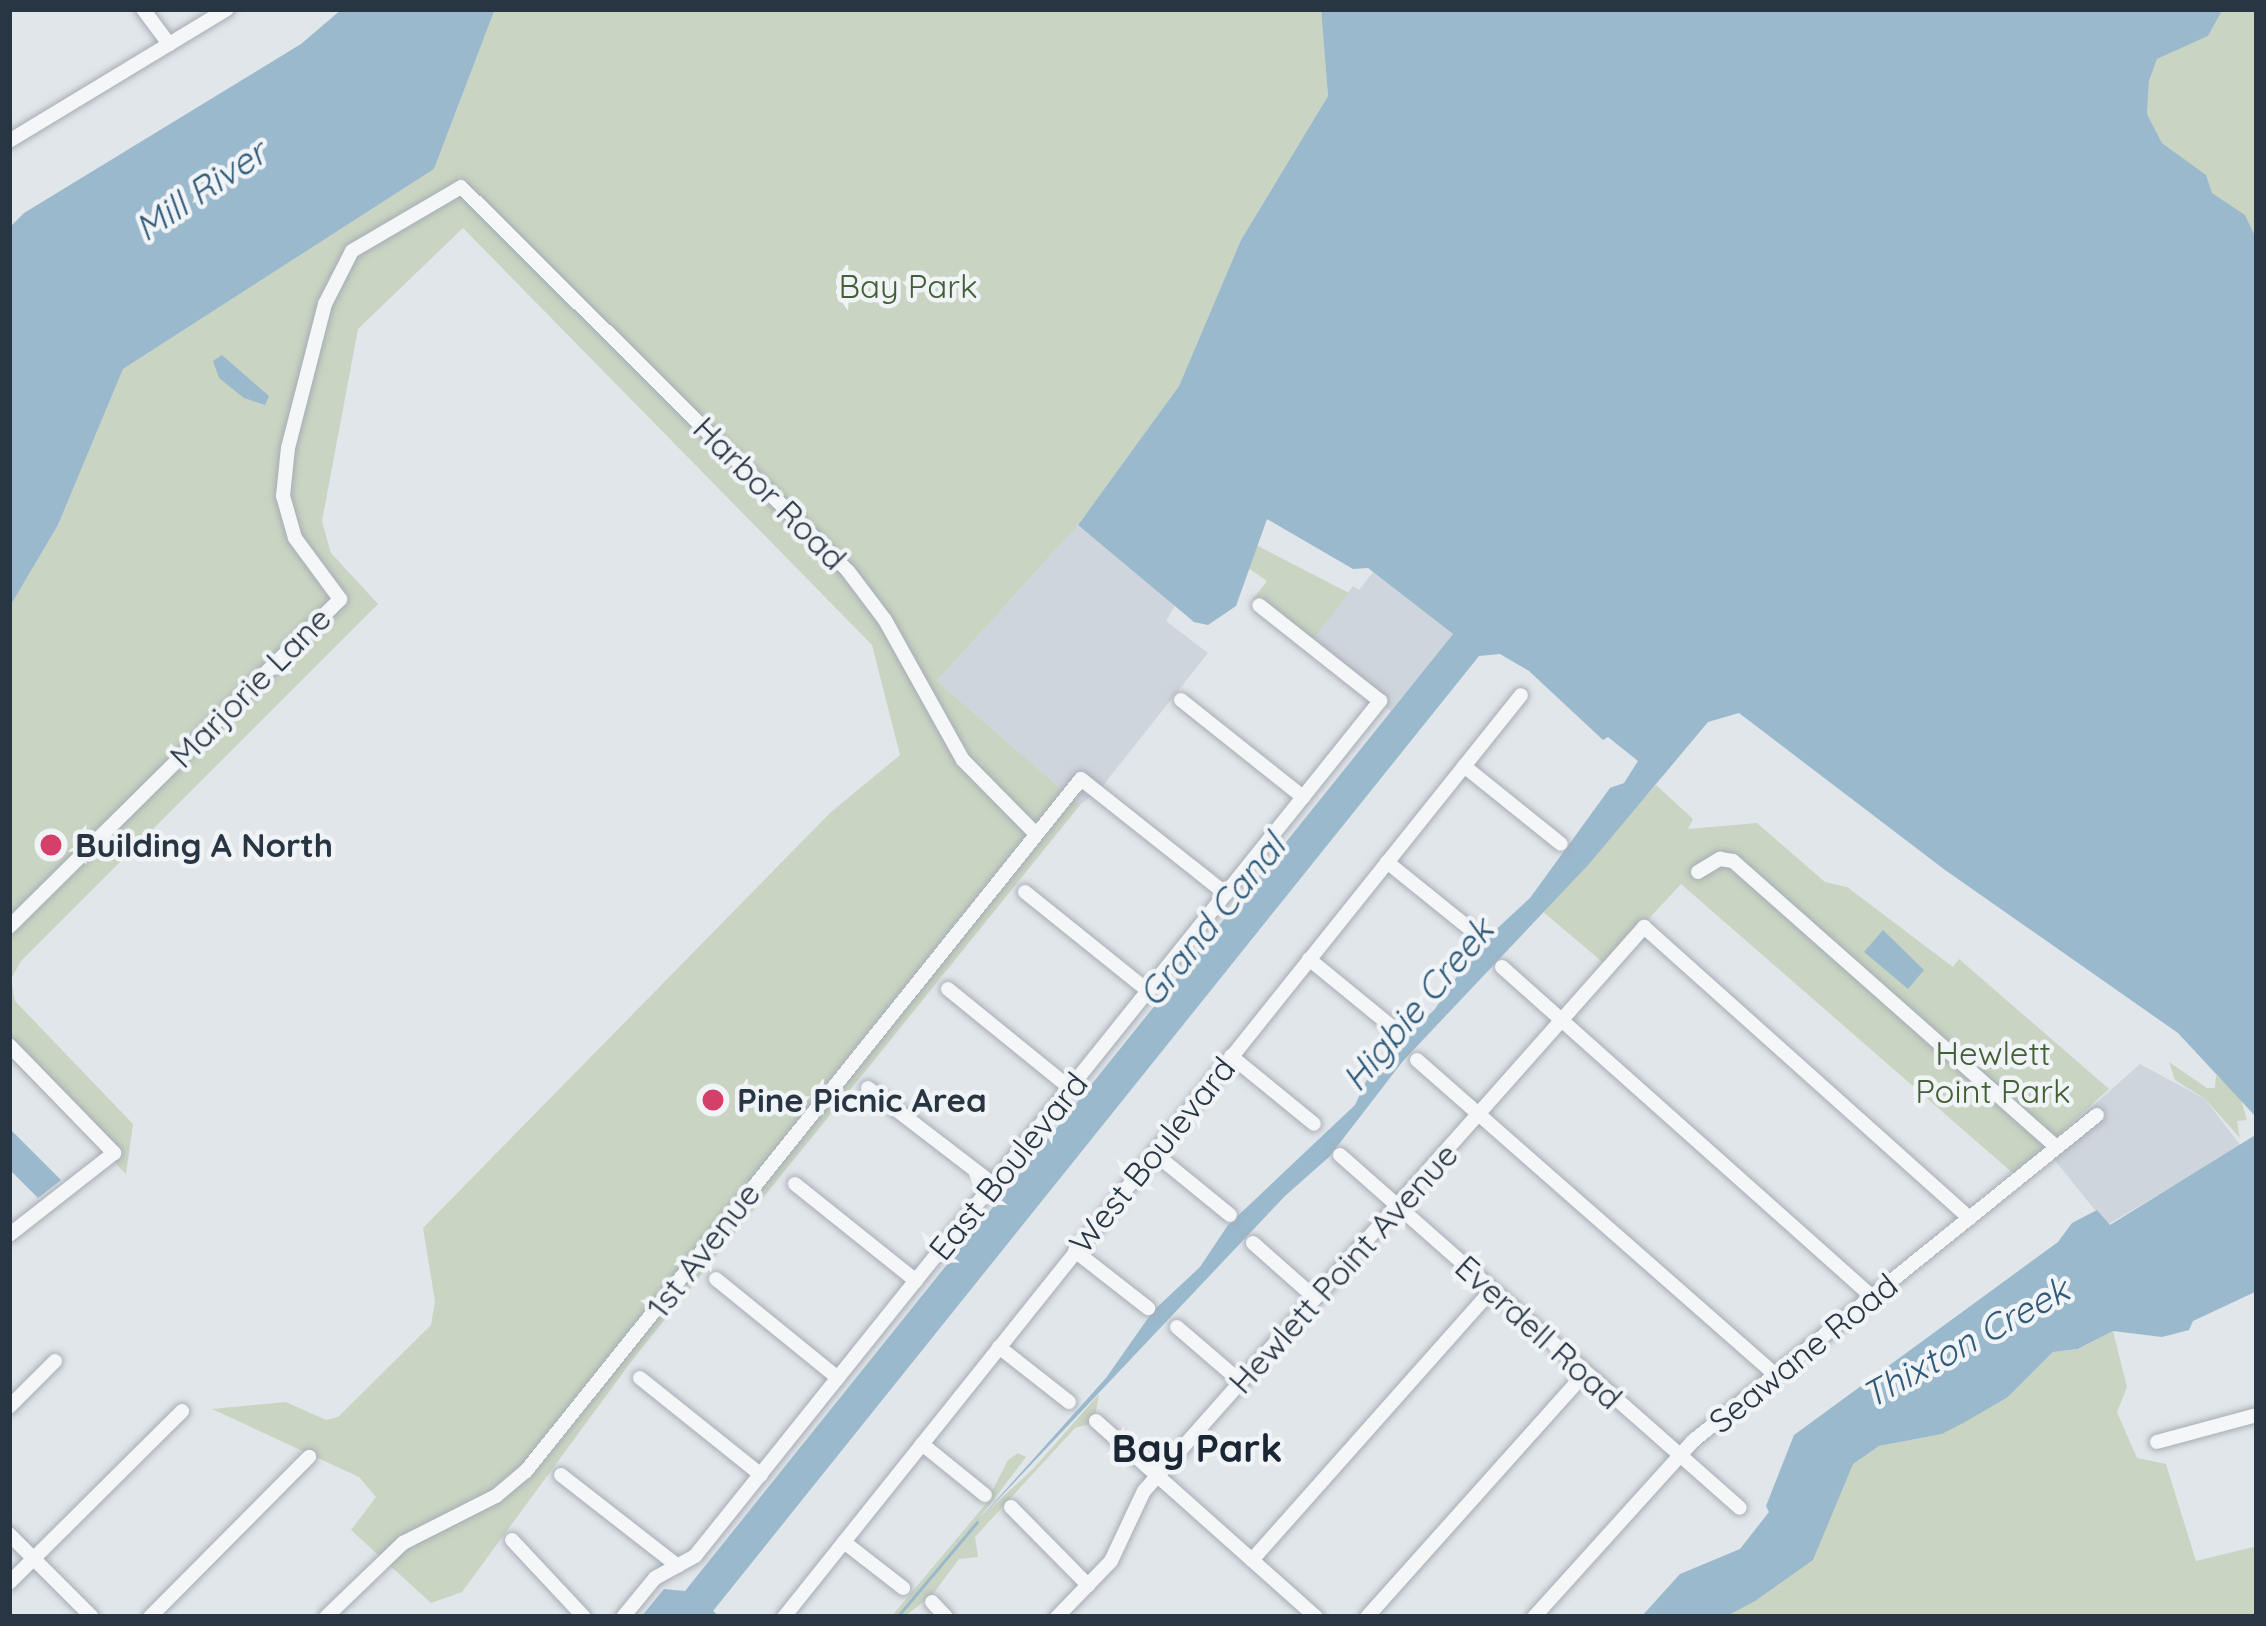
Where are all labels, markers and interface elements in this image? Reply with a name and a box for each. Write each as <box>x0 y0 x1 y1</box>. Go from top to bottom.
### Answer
water label: Mill River <box>126 131 274 249</box>
park label: Bay Park <box>838 266 978 306</box>
street label: Harbor Road <box>685 408 855 578</box>
street label: Marjorie Lane <box>161 598 339 776</box>
place label: Building A North <box>75 825 333 865</box>
water label: Grand Canal <box>1128 825 1294 1015</box>
marker: Building A North <box>38 832 64 858</box>
water label: Higbie Creek <box>1332 909 1502 1099</box>
park label: Hewlett Point Park <box>1915 1033 2071 1111</box>
street label: West Boulevard <box>1061 1049 1243 1261</box>
street label: East Boulevard <box>920 1064 1096 1268</box>
place label: Pine Picnic Area <box>737 1080 987 1120</box>
marker: Pine Picnic Area <box>700 1087 726 1113</box>
street label: Hewlett Point Avenue <box>1220 1135 1466 1401</box>
street label: 1st Avenue <box>638 1174 768 1326</box>
street label: Everdell Road <box>1447 1247 1631 1417</box>
street label: Seawane Road <box>1701 1265 1905 1441</box>
water label: Thixton Creek <box>1854 1267 2076 1417</box>
district label: Bay Park <box>1112 1425 1282 1471</box>

